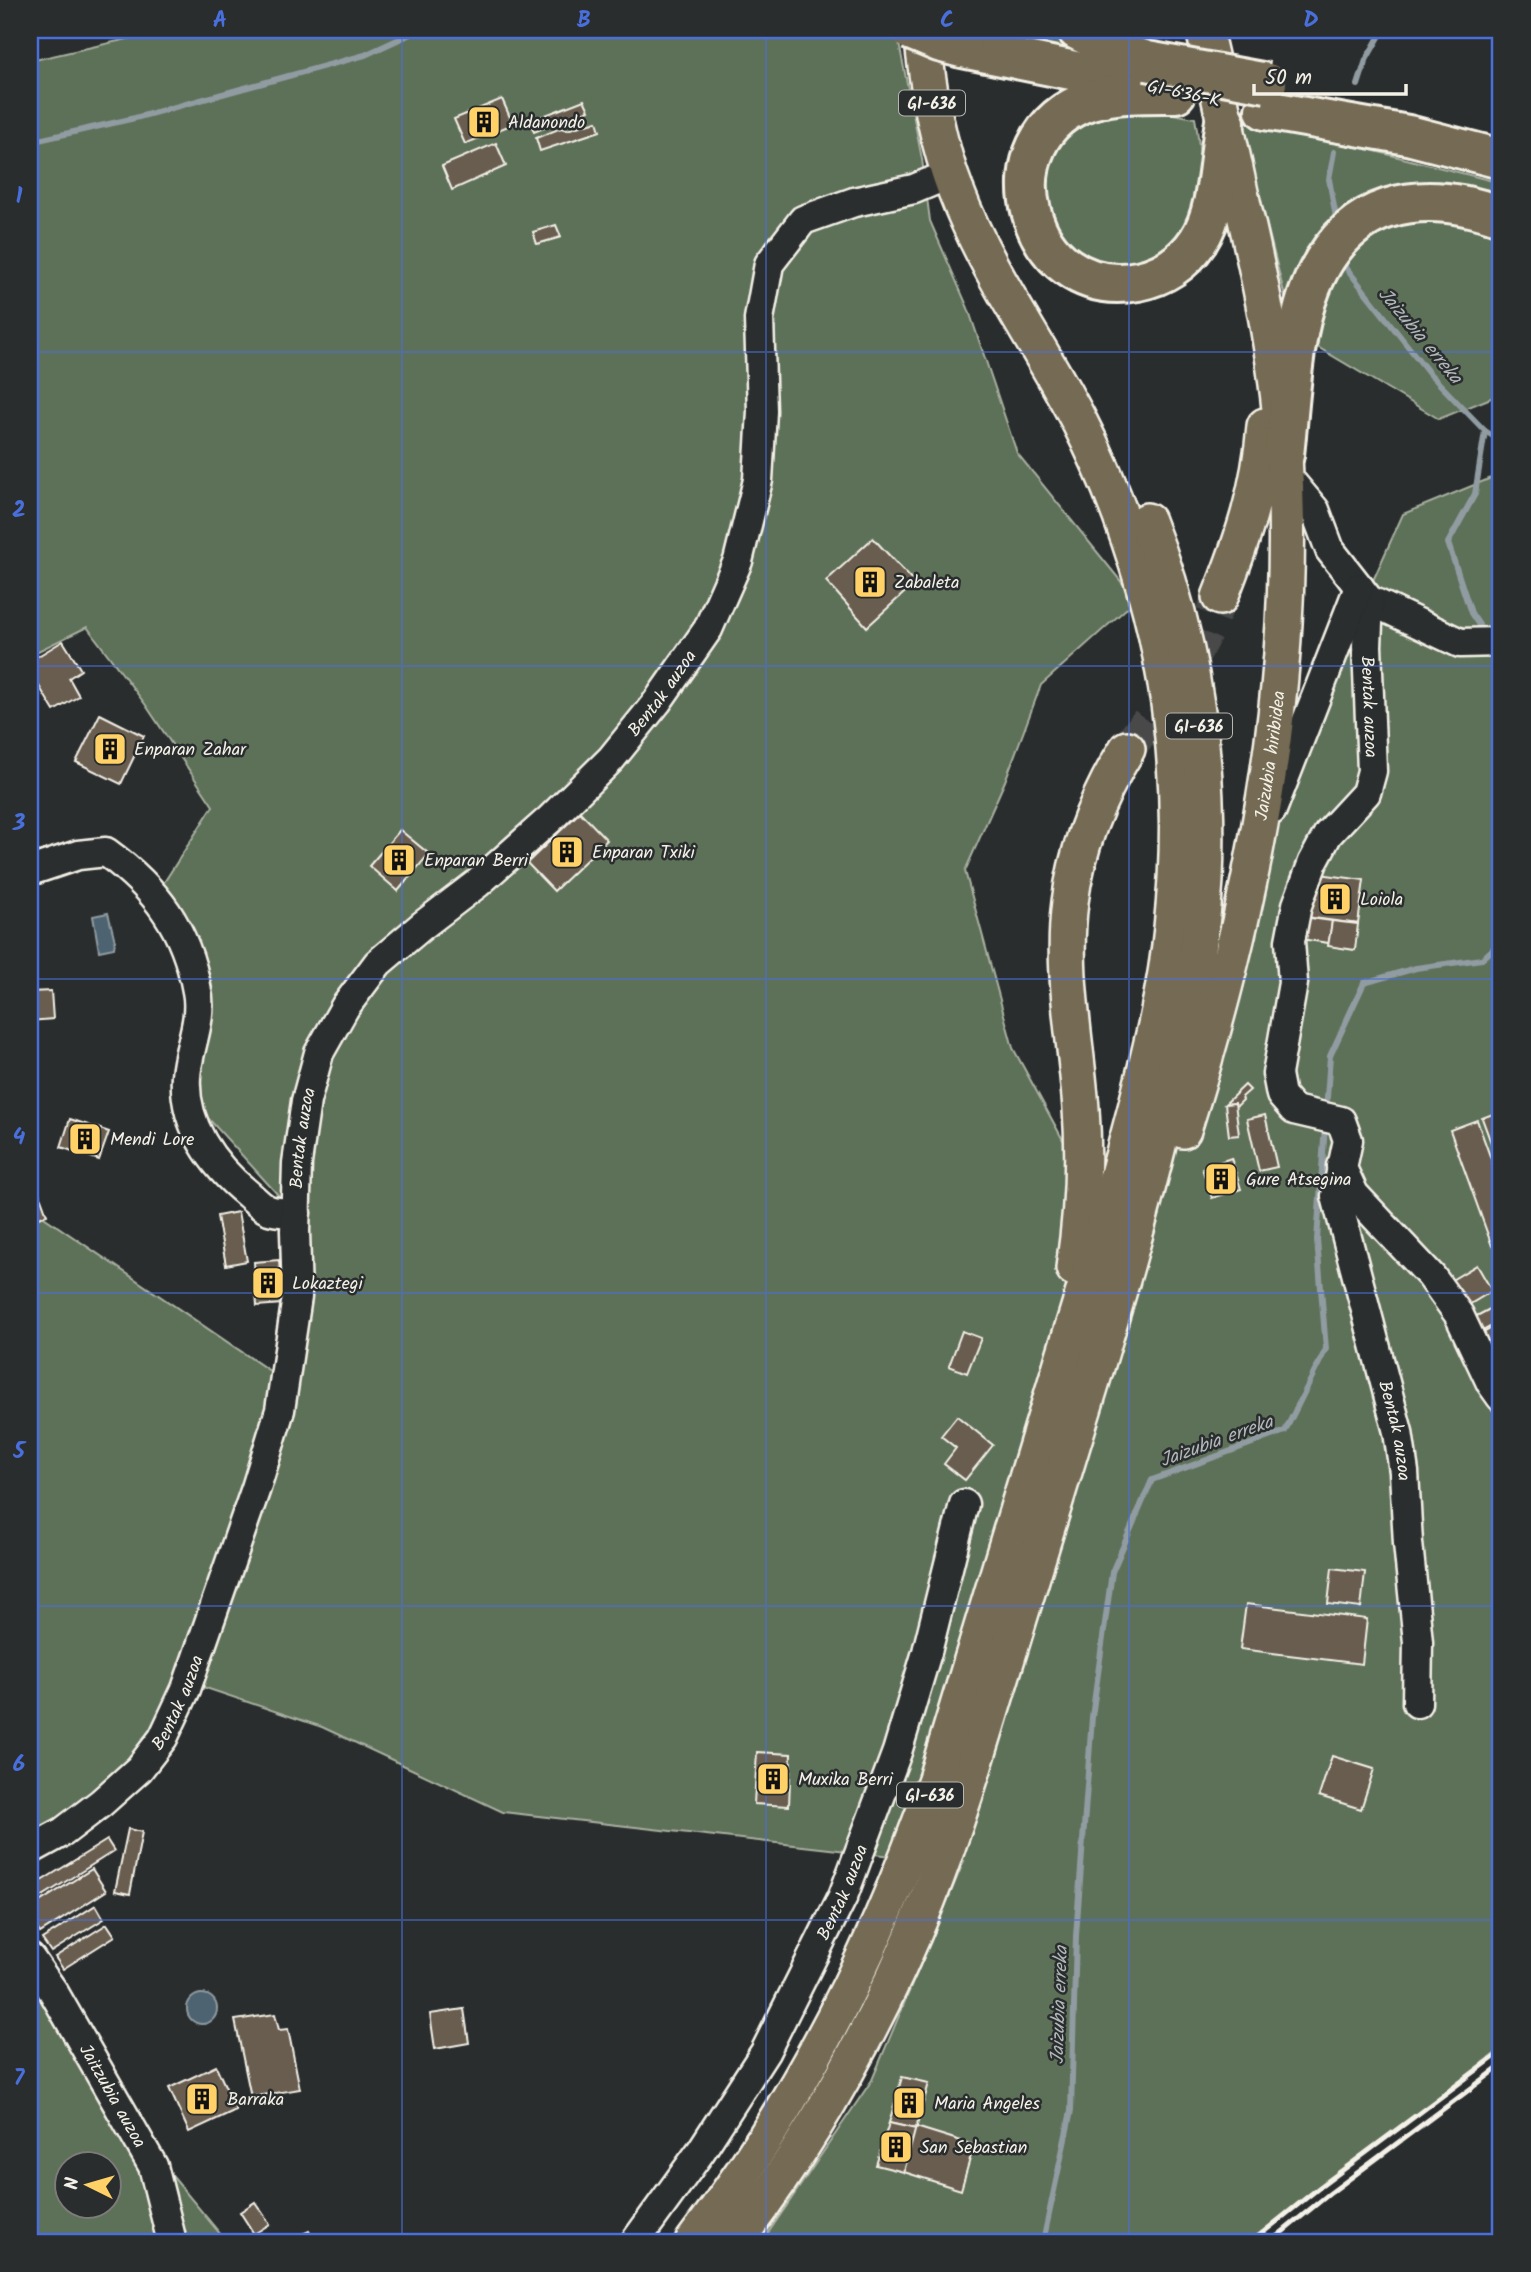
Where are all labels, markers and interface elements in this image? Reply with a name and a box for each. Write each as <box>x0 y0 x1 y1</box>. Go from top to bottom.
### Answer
text: A <box>213 3 227 39</box>
text: B <box>577 3 591 39</box>
text: C <box>940 3 954 39</box>
text: D <box>1303 3 1319 39</box>
scale bar <box>1254 52 1407 96</box>
text: 50 m <box>1265 62 1312 95</box>
street label: GI-636-K <box>1144 73 1223 116</box>
road number: GI-636 <box>899 90 965 116</box>
building icon: Aldanondo <box>465 103 503 141</box>
place label: Aldanondo <box>508 109 585 138</box>
text: 1 <box>16 179 23 215</box>
water label: Jaizubia erreka <box>1370 281 1470 392</box>
text: 2 <box>12 493 26 529</box>
building icon: Zabaleta <box>851 563 889 601</box>
place label: Zabaleta <box>894 569 959 598</box>
street label: Bentak auzoa <box>621 645 705 744</box>
street label: Bentak auzoa <box>1351 655 1384 758</box>
street label: Jaizubia hiribidea <box>1248 689 1295 823</box>
road number: GI-636 <box>1166 713 1232 738</box>
building icon: Enparan Zahar <box>91 730 129 768</box>
place label: Enparan Zahar <box>134 736 247 765</box>
text: 3 <box>12 806 26 842</box>
building icon: Enparan Txiki <box>548 833 586 871</box>
place label: Enparan Txiki <box>592 839 695 868</box>
building icon: Enparan Berri <box>380 841 418 879</box>
place label: Enparan Berri <box>424 847 529 876</box>
building icon: Loiola <box>1316 880 1354 918</box>
place label: Loiola <box>1360 886 1403 915</box>
street label: Bentak auzoa <box>283 1084 325 1189</box>
text: 4 <box>13 1120 26 1156</box>
building icon: Mendi Lore <box>66 1120 104 1158</box>
place label: Mendi Lore <box>110 1126 194 1155</box>
building icon: Gure Atsegina <box>1202 1160 1240 1198</box>
place label: Gure Atsegina <box>1246 1166 1351 1195</box>
building icon: Lokaztegi <box>249 1264 287 1302</box>
place label: Lokaztegi <box>292 1270 363 1299</box>
street label: Bentak auzoa <box>1369 1378 1417 1482</box>
water label: Jaizubia erreka <box>1156 1407 1278 1476</box>
text: 5 <box>12 1434 27 1470</box>
street label: Bentak auzoa <box>145 1651 213 1758</box>
text: 6 <box>13 1747 25 1783</box>
building icon: Muxika Berri <box>754 1760 792 1798</box>
place label: Muxika Berri <box>798 1766 893 1795</box>
road number: GI-636 <box>897 1783 963 1808</box>
street label: Bentak auzoa <box>810 1841 877 1946</box>
water label: Jaizubia erreka <box>1043 1944 1077 2065</box>
street label: Jaitzubia auzoa <box>70 2039 153 2154</box>
text: 7 <box>14 2061 26 2097</box>
building icon: Barraka <box>183 2080 221 2118</box>
building icon: Maria Angeles <box>890 2084 928 2122</box>
place label: Barraka <box>227 2086 284 2115</box>
place label: Maria Angeles <box>934 2090 1040 2119</box>
building icon: San Sebastian <box>877 2128 915 2166</box>
place label: San Sebastian <box>920 2134 1027 2163</box>
north arrow <box>52 2150 122 2220</box>
text: N <box>58 2176 89 2191</box>

